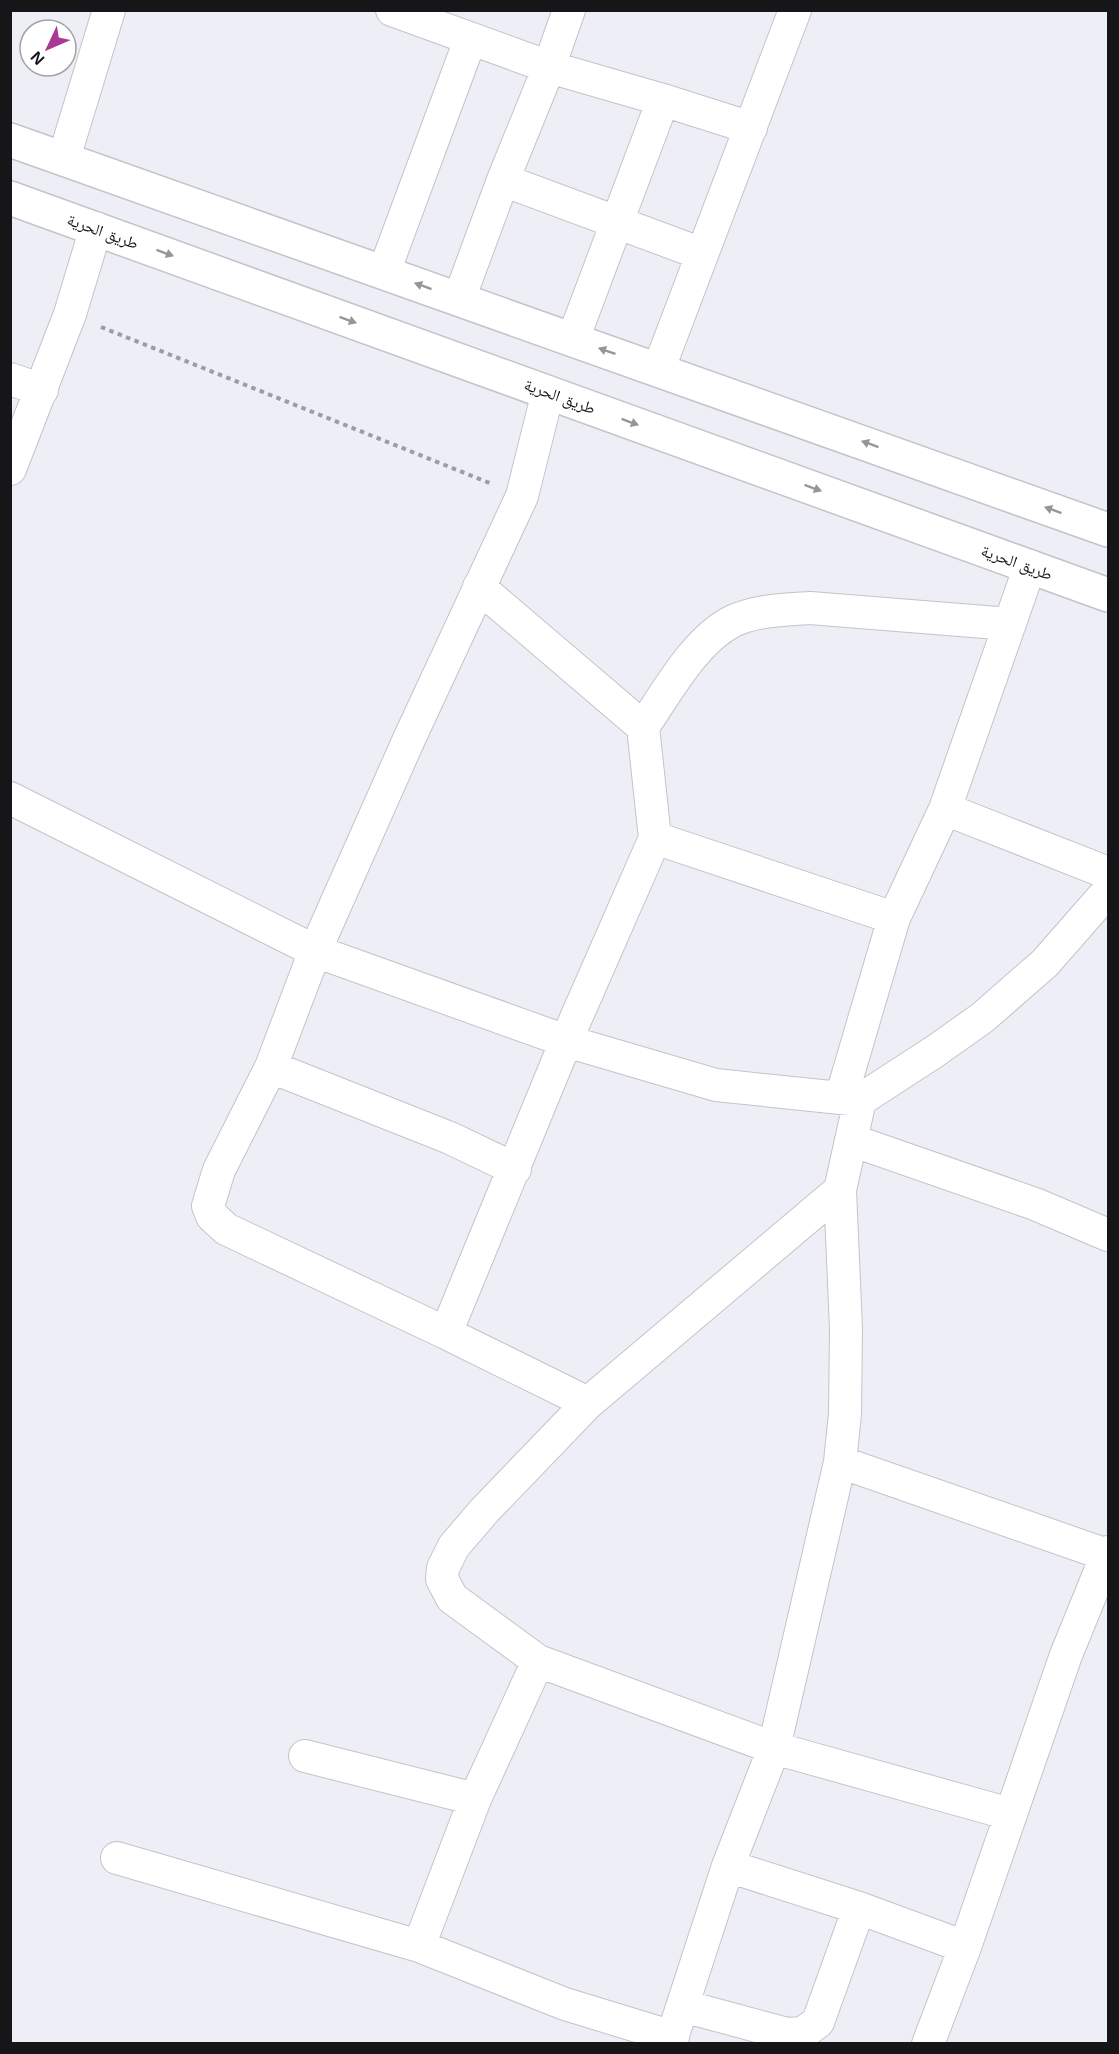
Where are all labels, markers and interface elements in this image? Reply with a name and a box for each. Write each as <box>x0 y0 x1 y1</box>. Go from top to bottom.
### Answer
north arrow <box>18 18 78 78</box>
text: N <box>27 48 48 68</box>
street label: طريق الحرية <box>64 211 141 254</box>
one-way arrow <box>156 248 174 258</box>
one-way arrow <box>414 281 432 290</box>
one-way arrow <box>339 315 357 325</box>
one-way arrow <box>598 345 616 355</box>
street label: طريق الحرية <box>521 376 598 419</box>
one-way arrow <box>621 417 639 427</box>
one-way arrow <box>861 439 879 449</box>
one-way arrow <box>804 484 822 494</box>
one-way arrow <box>1044 505 1062 515</box>
street label: طريق الحرية <box>978 542 1055 585</box>

